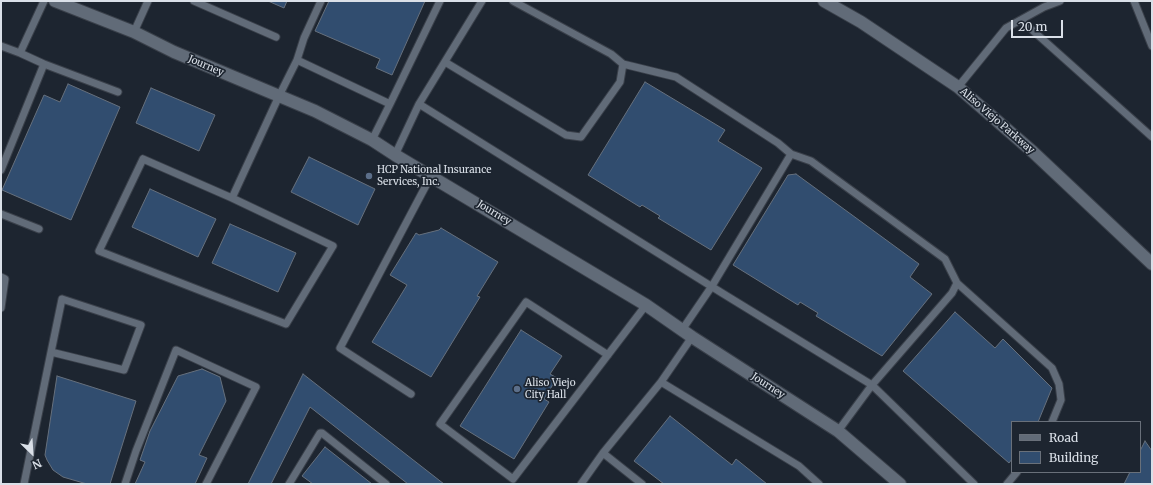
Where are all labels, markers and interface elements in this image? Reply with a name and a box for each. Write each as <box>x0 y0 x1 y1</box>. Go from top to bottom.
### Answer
scale bar <box>1013 12 1065 38</box>
text: 20 m <box>1018 19 1047 34</box>
street label: Journey <box>186 53 226 79</box>
street label: Aliso Viejo Parkway <box>957 85 1037 157</box>
place label: HCP National Insurance Services, Inc. <box>377 164 491 188</box>
marker: HCP National Insurance Services, Inc. <box>364 171 374 181</box>
street label: Journey <box>475 198 513 228</box>
street label: Journey <box>749 371 787 401</box>
place label: Aliso Viejo City Hall <box>525 377 576 400</box>
marker: Aliso Viejo City Hall <box>512 384 522 394</box>
legend <box>1011 421 1141 473</box>
text: Road <box>1049 430 1078 445</box>
north arrow <box>12 433 52 473</box>
text: Building <box>1049 450 1098 465</box>
text: N <box>30 456 44 472</box>

